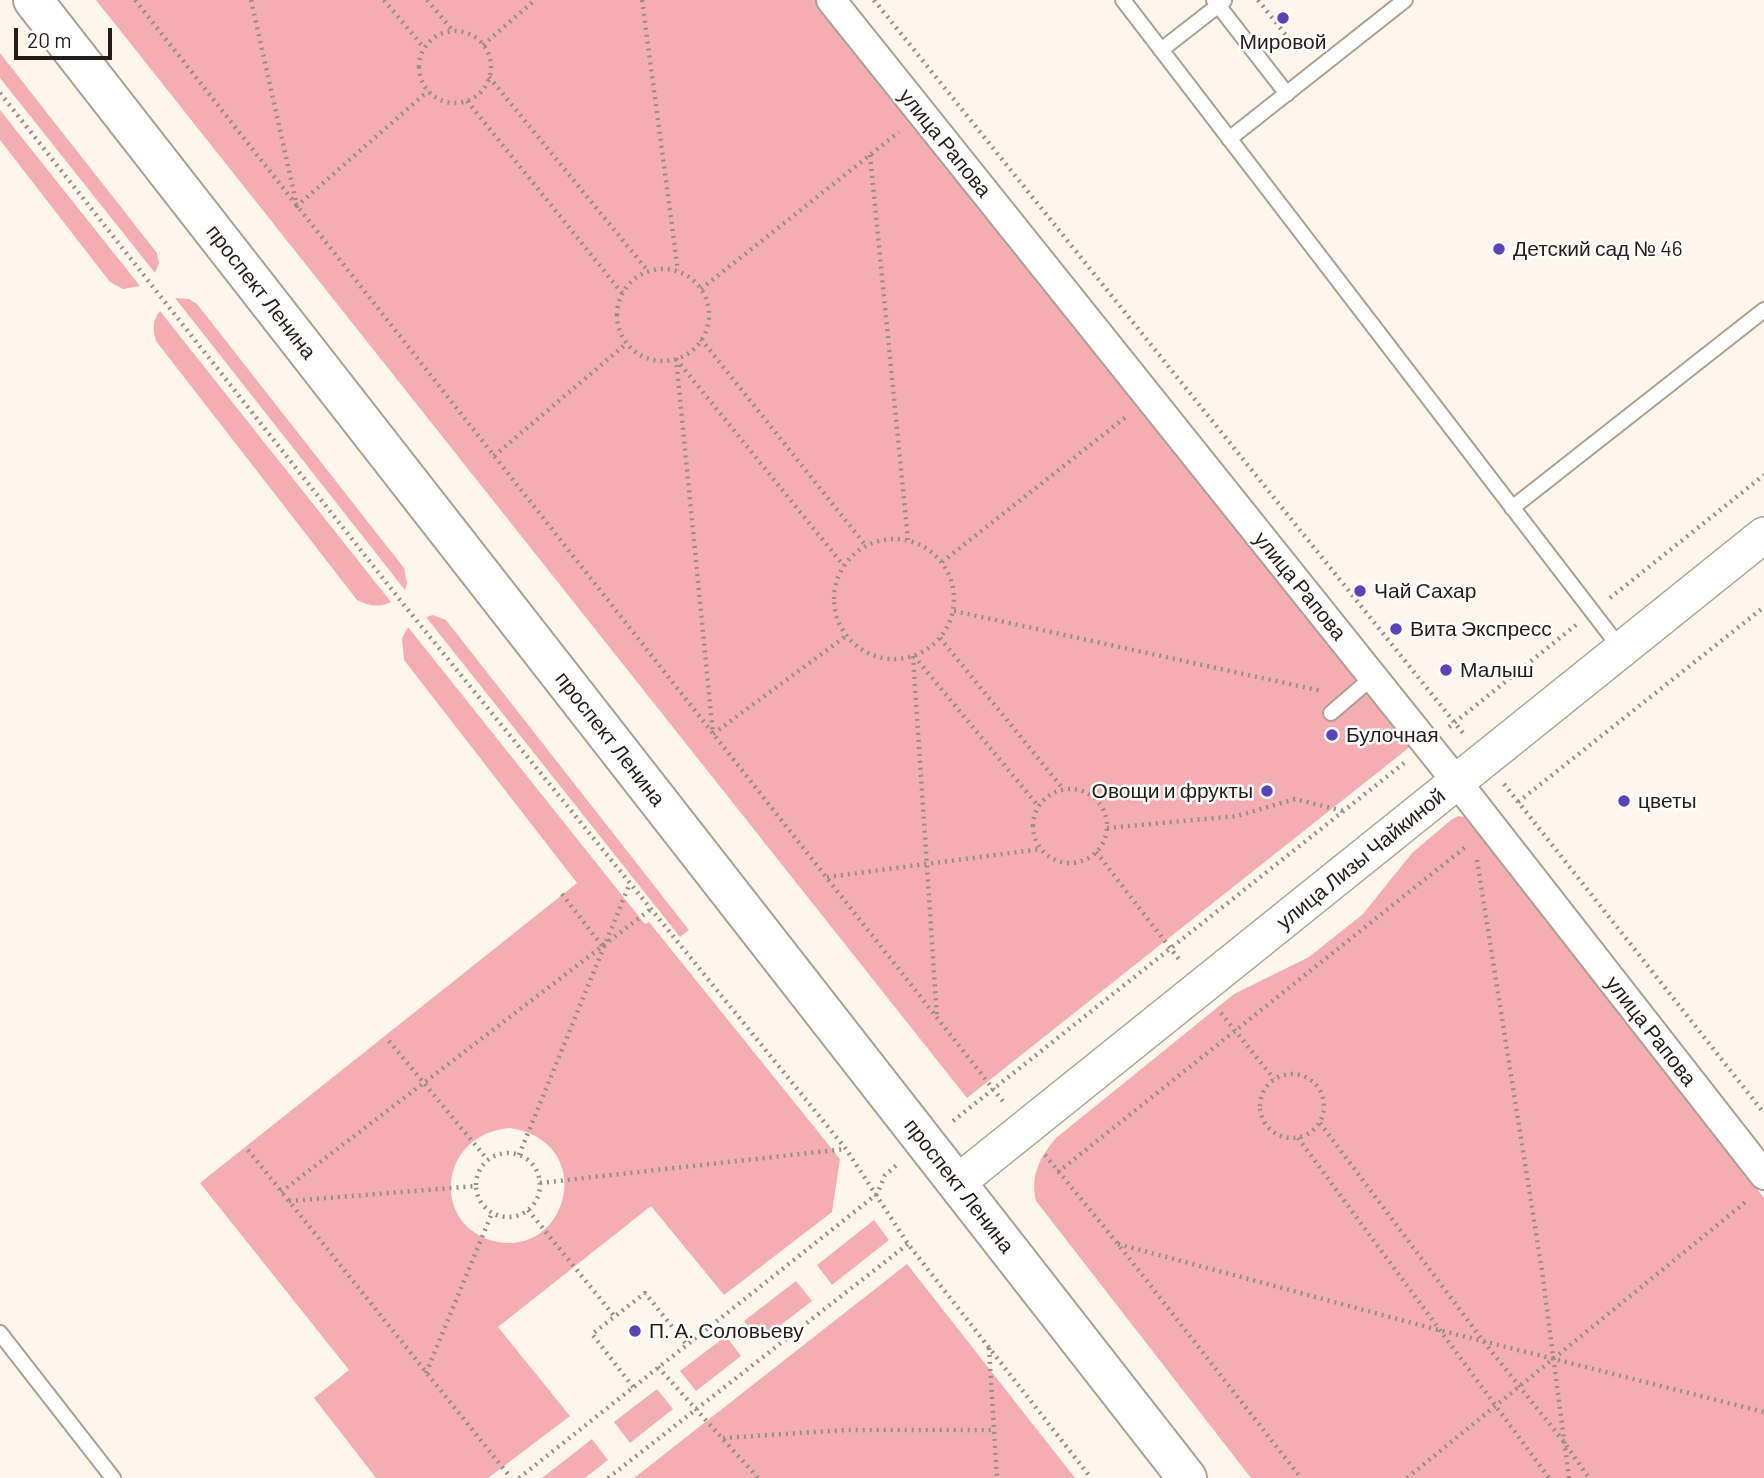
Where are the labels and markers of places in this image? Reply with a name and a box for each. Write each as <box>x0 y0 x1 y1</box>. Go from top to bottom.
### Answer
marker: Мировой <box>1275 10 1291 26</box>
place label: Мировой <box>1240 29 1326 55</box>
place label: Детский сад № 46 <box>1513 236 1683 262</box>
marker: Детский сад № 46 <box>1491 241 1507 257</box>
place label: Чай Сахар <box>1374 578 1476 604</box>
marker: Чай Сахар <box>1352 583 1368 599</box>
place label: Вита Экспресс <box>1410 616 1552 642</box>
marker: Вита Экспресс <box>1388 621 1404 637</box>
place label: Малыш <box>1460 657 1534 683</box>
marker: Малыш <box>1438 662 1454 678</box>
place label: Булочная <box>1346 722 1439 748</box>
marker: Булочная <box>1324 727 1340 743</box>
place label: Овощи и фрукты <box>1092 778 1253 804</box>
marker: Овощи и фрукты <box>1259 783 1275 799</box>
place label: цветы <box>1638 788 1697 814</box>
marker: цветы <box>1616 793 1632 809</box>
place label: П. А. Соловьеву <box>649 1318 804 1344</box>
marker: П. А. Соловьеву <box>627 1323 643 1339</box>

